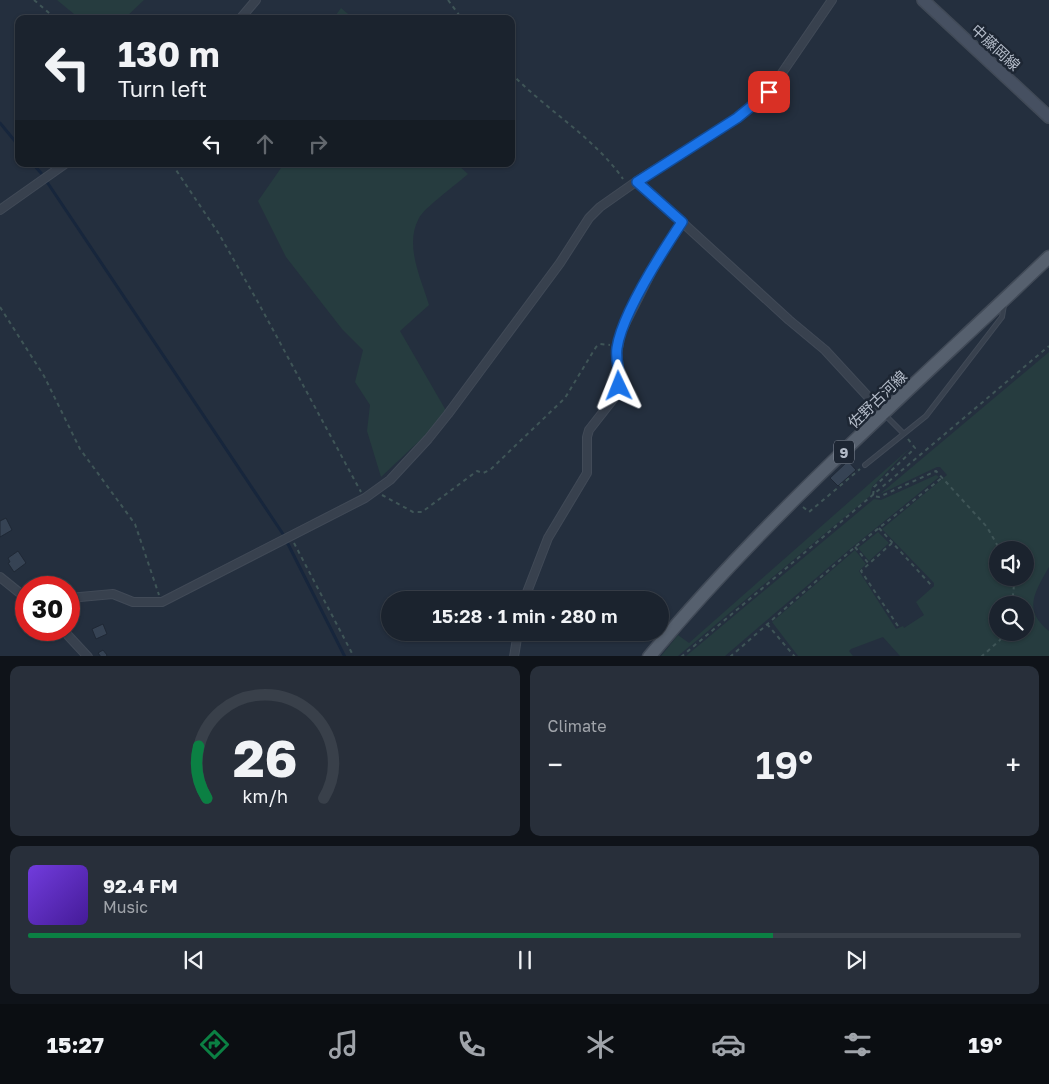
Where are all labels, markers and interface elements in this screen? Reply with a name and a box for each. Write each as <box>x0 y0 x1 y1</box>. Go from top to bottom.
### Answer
street label: 中藤岡線 <box>968 20 1024 74</box>
text: 130 m <box>118 33 220 75</box>
icon: left <box>35 35 100 100</box>
pin <box>748 71 790 113</box>
text: Turn left <box>118 75 207 102</box>
icon: arrive <box>755 78 783 106</box>
icon: left <box>198 130 226 158</box>
icon: ahead <box>251 130 279 158</box>
icon: right <box>304 130 332 158</box>
position arrow <box>592 359 644 411</box>
street label: 佐野古河線 <box>844 366 910 432</box>
road number: 9 <box>834 441 854 464</box>
map controls <box>989 541 1034 641</box>
button: sound <box>989 541 1034 586</box>
speed limit sign: 30 <box>15 576 80 641</box>
button: search <box>989 596 1034 641</box>
text: 15:28 · 1 min · 280 m <box>432 604 618 627</box>
text: Climate <box>548 716 607 736</box>
text: 26 <box>232 726 297 788</box>
text: 19° <box>755 742 813 787</box>
text: − <box>548 748 563 781</box>
text: + <box>1006 748 1021 781</box>
text: km/h <box>242 785 287 807</box>
text: 92.4 FM <box>103 874 178 897</box>
text: Music <box>103 897 148 917</box>
icon: previous <box>180 946 208 974</box>
icon: pause <box>511 946 539 974</box>
icon: next <box>842 946 870 974</box>
icon: directions <box>197 1027 232 1062</box>
icon: music <box>326 1027 361 1062</box>
icon: phone <box>454 1027 489 1062</box>
icon: climate <box>583 1027 618 1062</box>
icon: car <box>711 1027 746 1062</box>
icon: filters <box>840 1027 875 1062</box>
text: 15:27 <box>47 1031 104 1058</box>
text: 19° <box>968 1031 1002 1058</box>

